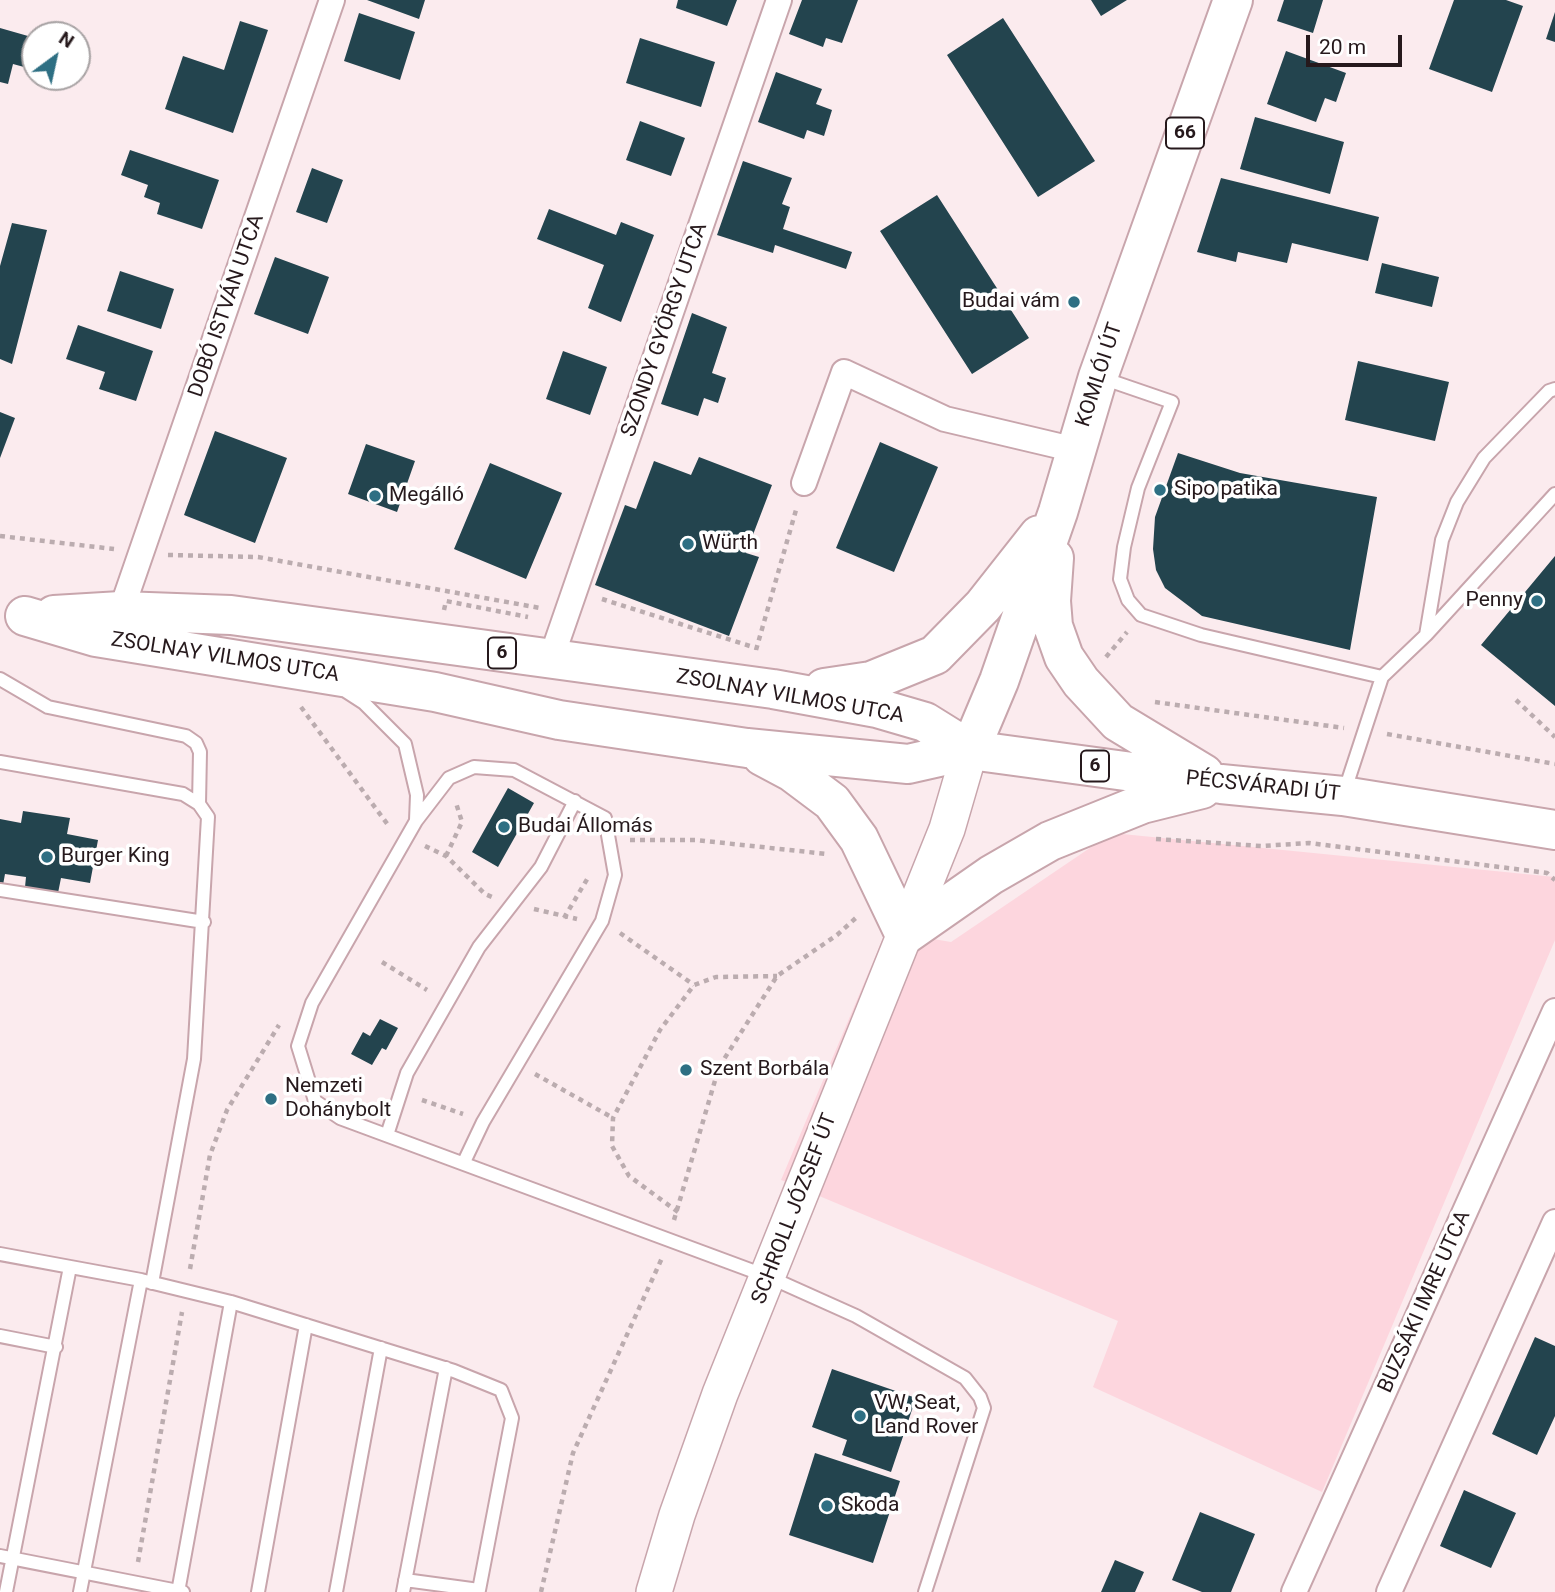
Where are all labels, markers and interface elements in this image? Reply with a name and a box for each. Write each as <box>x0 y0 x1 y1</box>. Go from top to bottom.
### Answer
north arrow <box>21 21 91 91</box>
scale bar <box>1310 21 1406 65</box>
text: N <box>55 26 79 53</box>
text: 20 m <box>1319 35 1366 59</box>
road number: 66 <box>1166 118 1204 148</box>
street label: DOBÓ ISTVÁN UTCA <box>184 211 270 401</box>
street label: SZONDY GYÖRGY UTCA <box>617 220 713 440</box>
place label: Budai vám <box>962 289 1060 315</box>
marker: Budai vám <box>1066 294 1082 310</box>
street label: KOMLÓI ÚT <box>1071 320 1129 430</box>
place label: Sipo patika <box>1174 477 1278 503</box>
marker: Sipo patika <box>1152 482 1168 498</box>
place label: Megálló <box>389 483 464 509</box>
marker: Megálló <box>367 488 383 504</box>
place label: Würth <box>702 531 758 557</box>
marker: Würth <box>680 536 696 552</box>
place label: Penny <box>1466 588 1523 614</box>
marker: Penny <box>1529 593 1545 609</box>
street label: ZSOLNAY VILMOS UTCA <box>109 628 341 688</box>
road number: 6 <box>488 638 516 668</box>
street label: ZSOLNAY VILMOS UTCA <box>674 665 906 729</box>
road number: 6 <box>1081 750 1109 782</box>
street label: PÉCSVÁRADI ÚT <box>1185 766 1341 808</box>
place label: Budai Állomás <box>518 814 653 840</box>
marker: Budai Állomás <box>496 819 512 835</box>
place label: Burger King <box>61 844 170 870</box>
marker: Burger King <box>39 849 55 865</box>
place label: Szent Borbála <box>700 1057 829 1083</box>
marker: Szent Borbála <box>678 1062 694 1078</box>
place label: Nemzeti Dohánybolt <box>285 1074 391 1124</box>
marker: Nemzeti Dohánybolt <box>263 1091 279 1107</box>
street label: SCHROLL JÓZSEF ÚT <box>747 1110 843 1308</box>
street label: BUZSÁKI IMRE UTCA <box>1373 1207 1477 1397</box>
place label: VW, Seat, Land Rover <box>874 1391 978 1441</box>
marker: VW, Seat, Land Rover <box>852 1408 868 1424</box>
place label: Skoda <box>841 1493 899 1519</box>
marker: Skoda <box>819 1498 835 1514</box>

